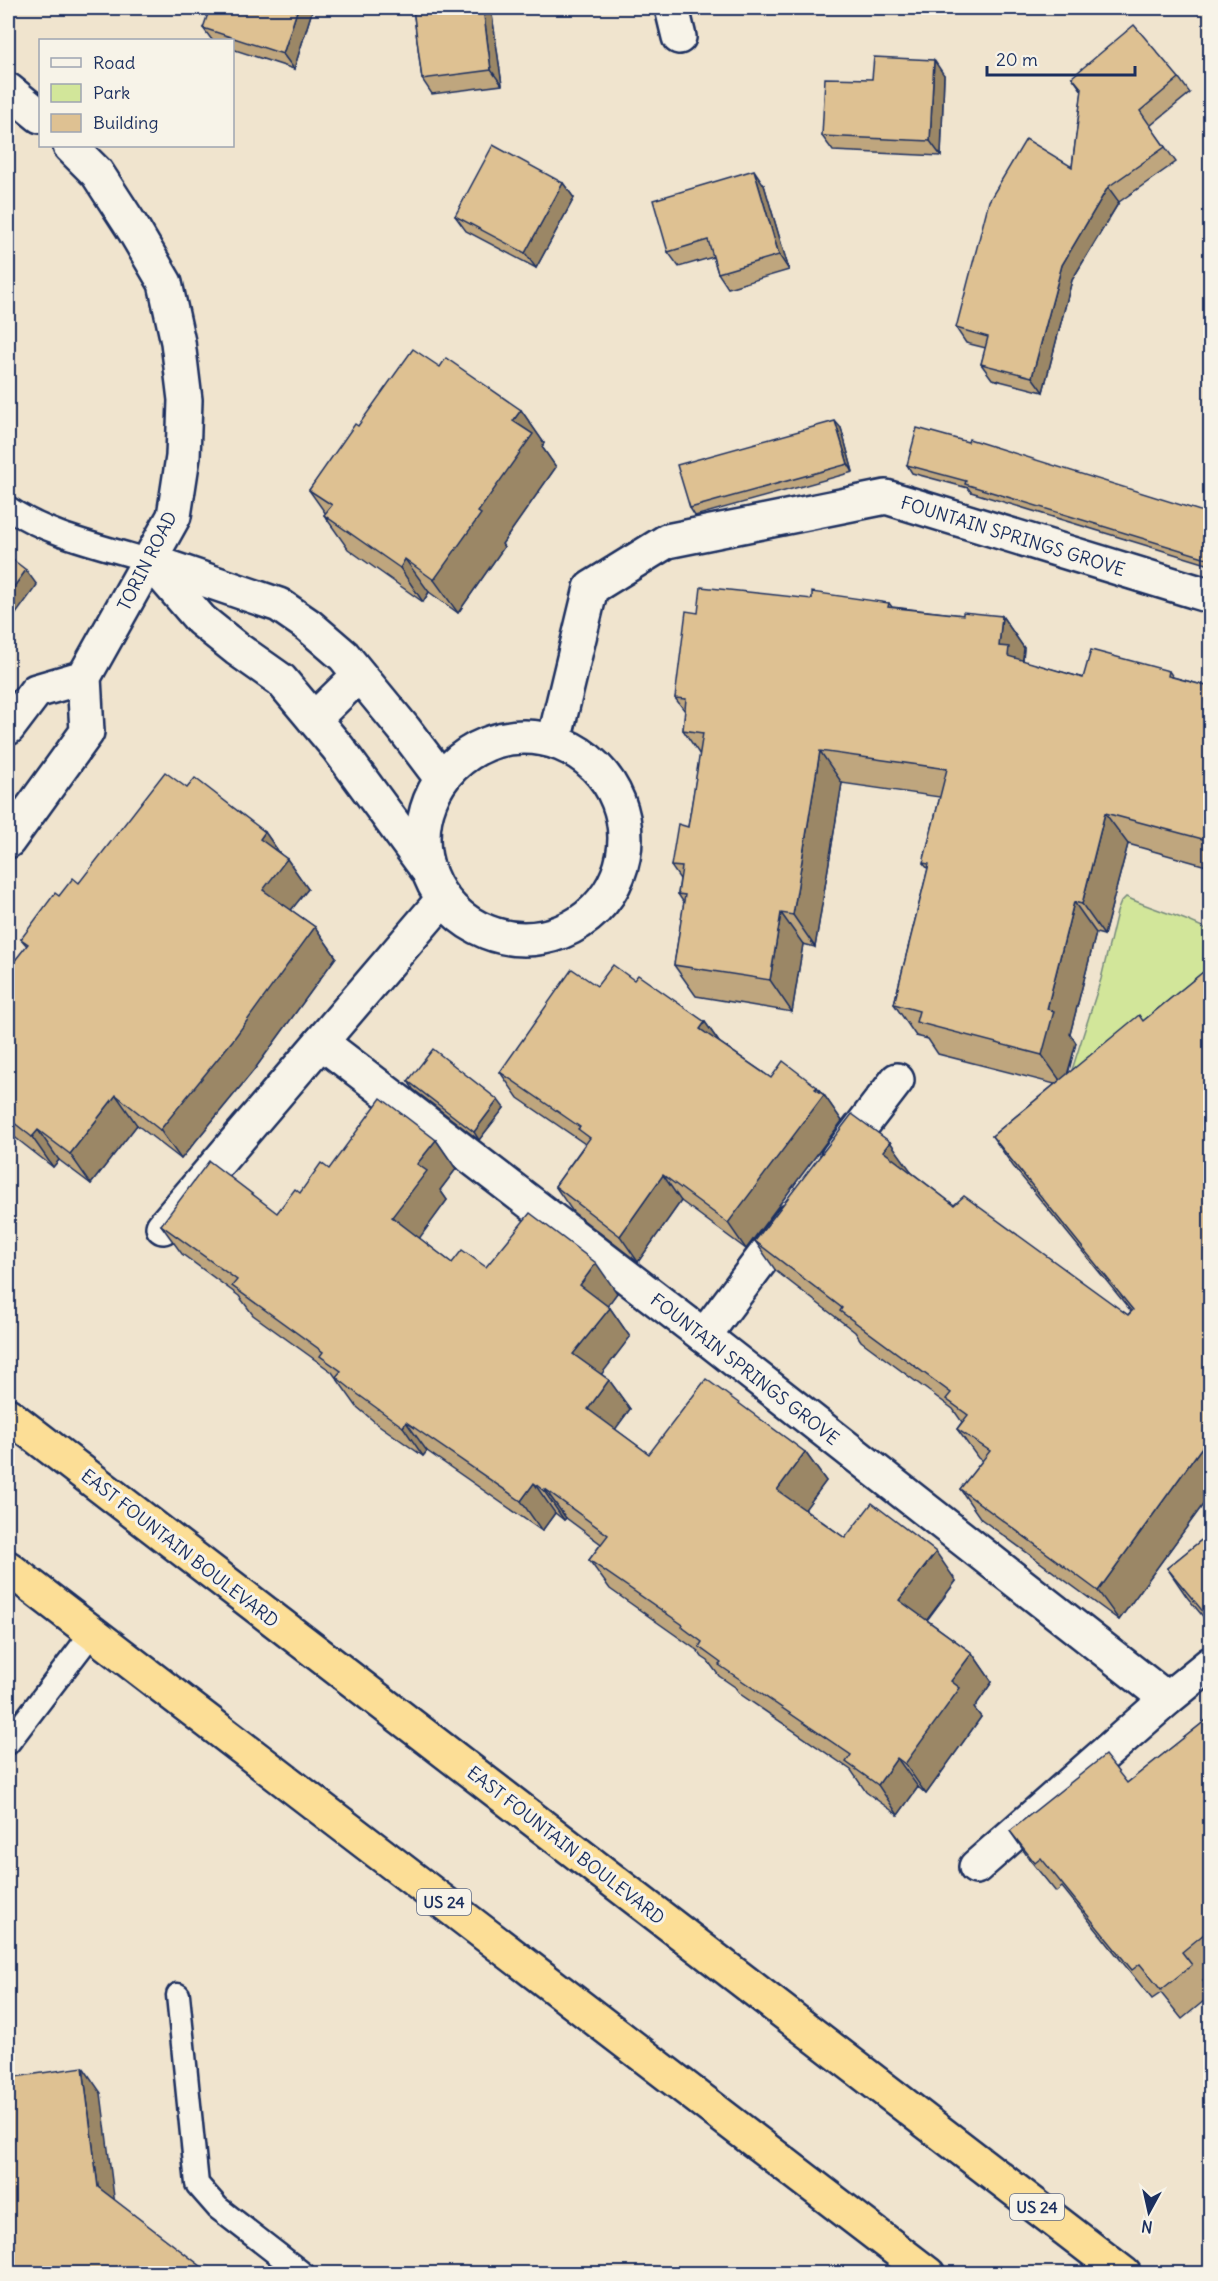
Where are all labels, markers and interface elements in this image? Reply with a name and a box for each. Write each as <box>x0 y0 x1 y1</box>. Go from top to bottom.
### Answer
legend <box>39 39 234 147</box>
scale bar <box>987 39 1136 77</box>
text: 20 m <box>996 48 1038 71</box>
text: Road <box>93 51 136 74</box>
text: Park <box>93 81 130 104</box>
text: Building <box>93 111 158 134</box>
street label: FOUNTAIN SPRINGS GROVE <box>898 491 1128 581</box>
street label: TORIN ROAD <box>112 507 182 615</box>
street label: FOUNTAIN SPRINGS GROVE <box>646 1288 844 1450</box>
street label: EAST FOUNTAIN BOULEVARD <box>77 1464 283 1632</box>
street label: EAST FOUNTAIN BOULEVARD <box>463 1761 669 1929</box>
road number: US 24 <box>417 1889 471 1915</box>
north arrow <box>1119 2182 1179 2242</box>
road number: US 24 <box>1010 2194 1064 2220</box>
text: N <box>1140 2216 1154 2238</box>

